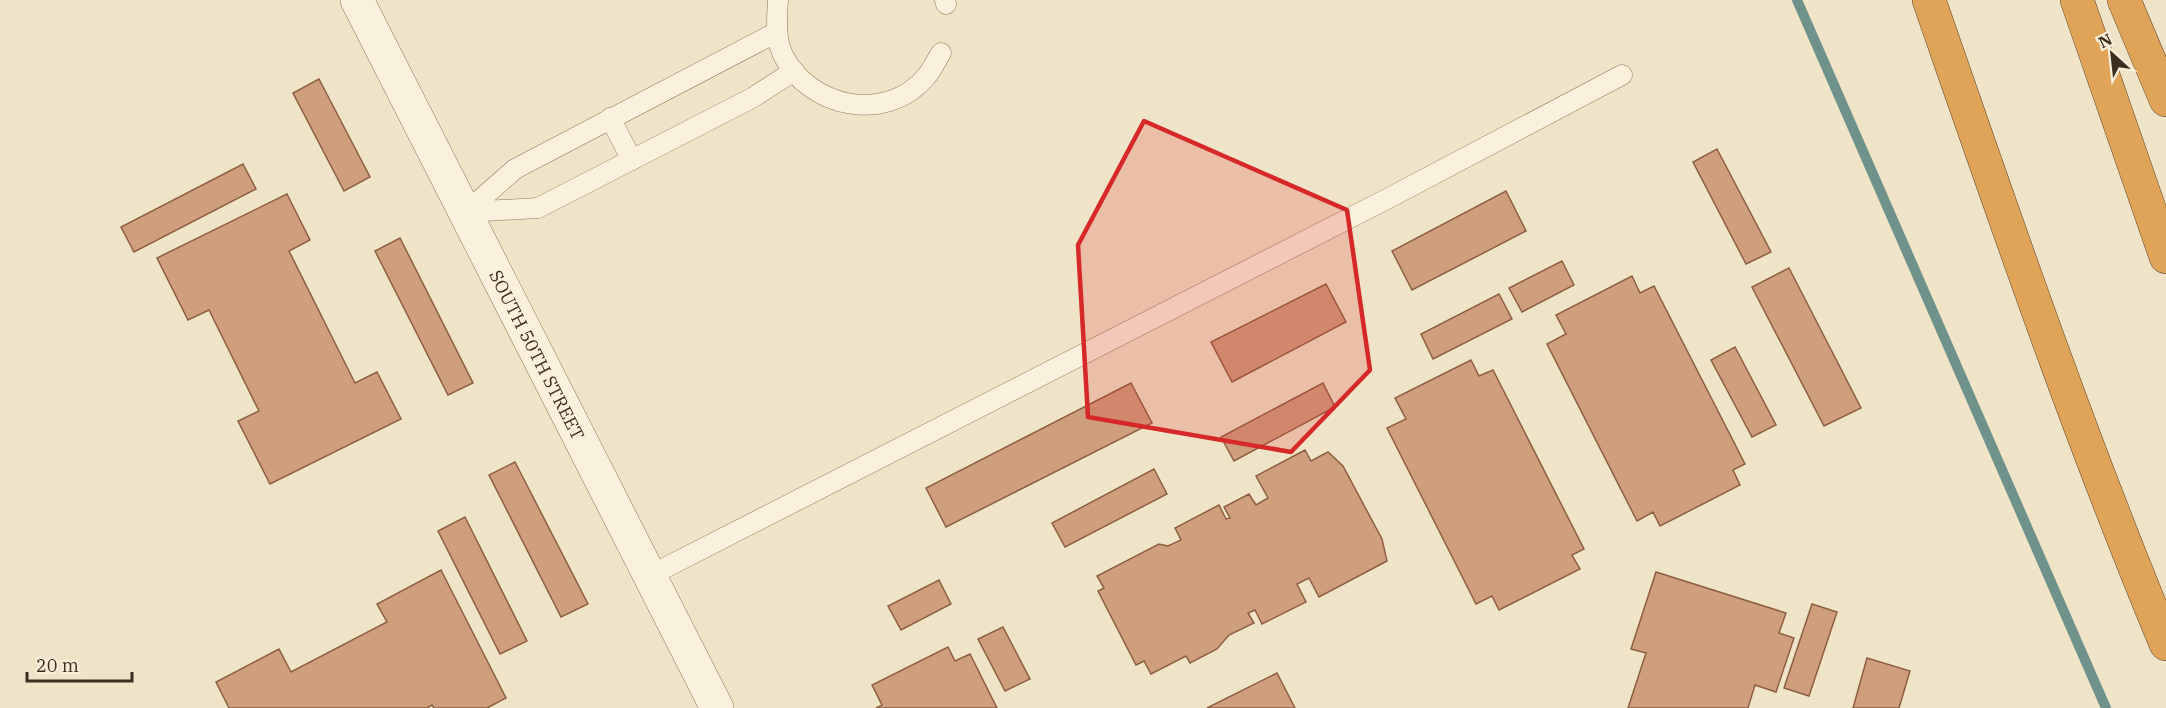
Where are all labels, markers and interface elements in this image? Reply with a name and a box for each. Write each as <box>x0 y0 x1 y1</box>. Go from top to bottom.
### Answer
north arrow <box>2082 24 2142 84</box>
text: N <box>2095 29 2115 52</box>
street label: SOUTH 50TH STREET <box>485 266 590 444</box>
scale bar <box>27 645 132 683</box>
text: 20 m <box>36 654 79 677</box>

